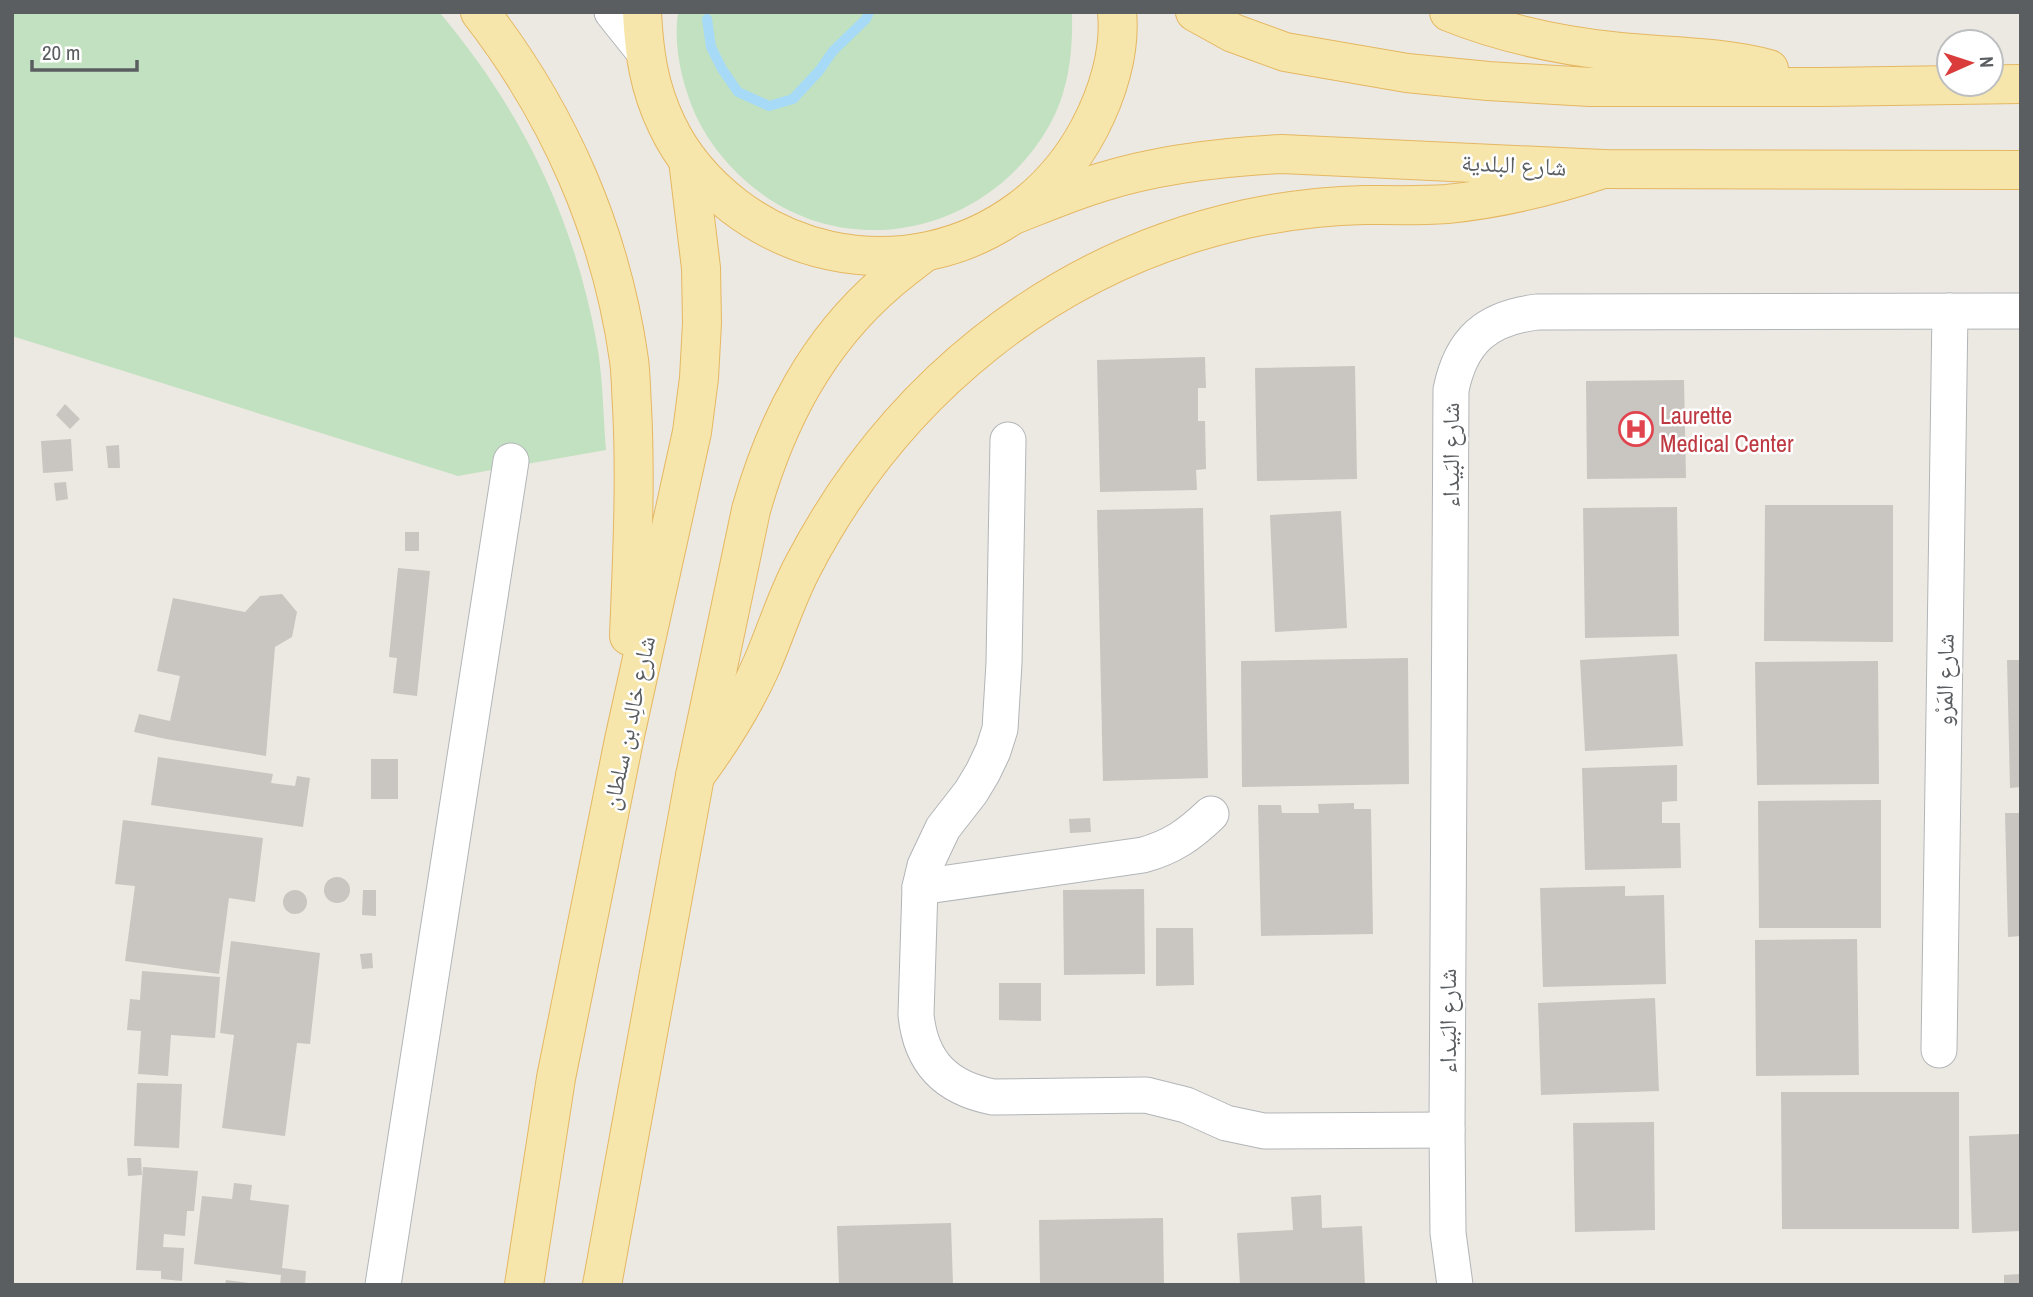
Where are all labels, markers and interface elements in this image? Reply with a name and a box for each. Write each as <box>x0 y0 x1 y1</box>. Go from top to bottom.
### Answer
scale bar <box>32 28 136 72</box>
north arrow <box>1935 28 2005 98</box>
text: 20 m <box>42 38 80 67</box>
text: N <box>1974 56 2000 68</box>
street label: شارع البلدية <box>1461 145 1567 183</box>
place label: Laurette Medical Center <box>1660 399 1794 459</box>
street label: شارع البَيداء <box>1434 402 1466 508</box>
hospital icon: Laurette Medical Center <box>1617 410 1655 448</box>
street label: شارع خالِد بن سلطان <box>594 633 662 813</box>
street label: شارع المَرْو <box>1927 633 1961 727</box>
street label: شارع البَيداء <box>1431 968 1463 1074</box>

